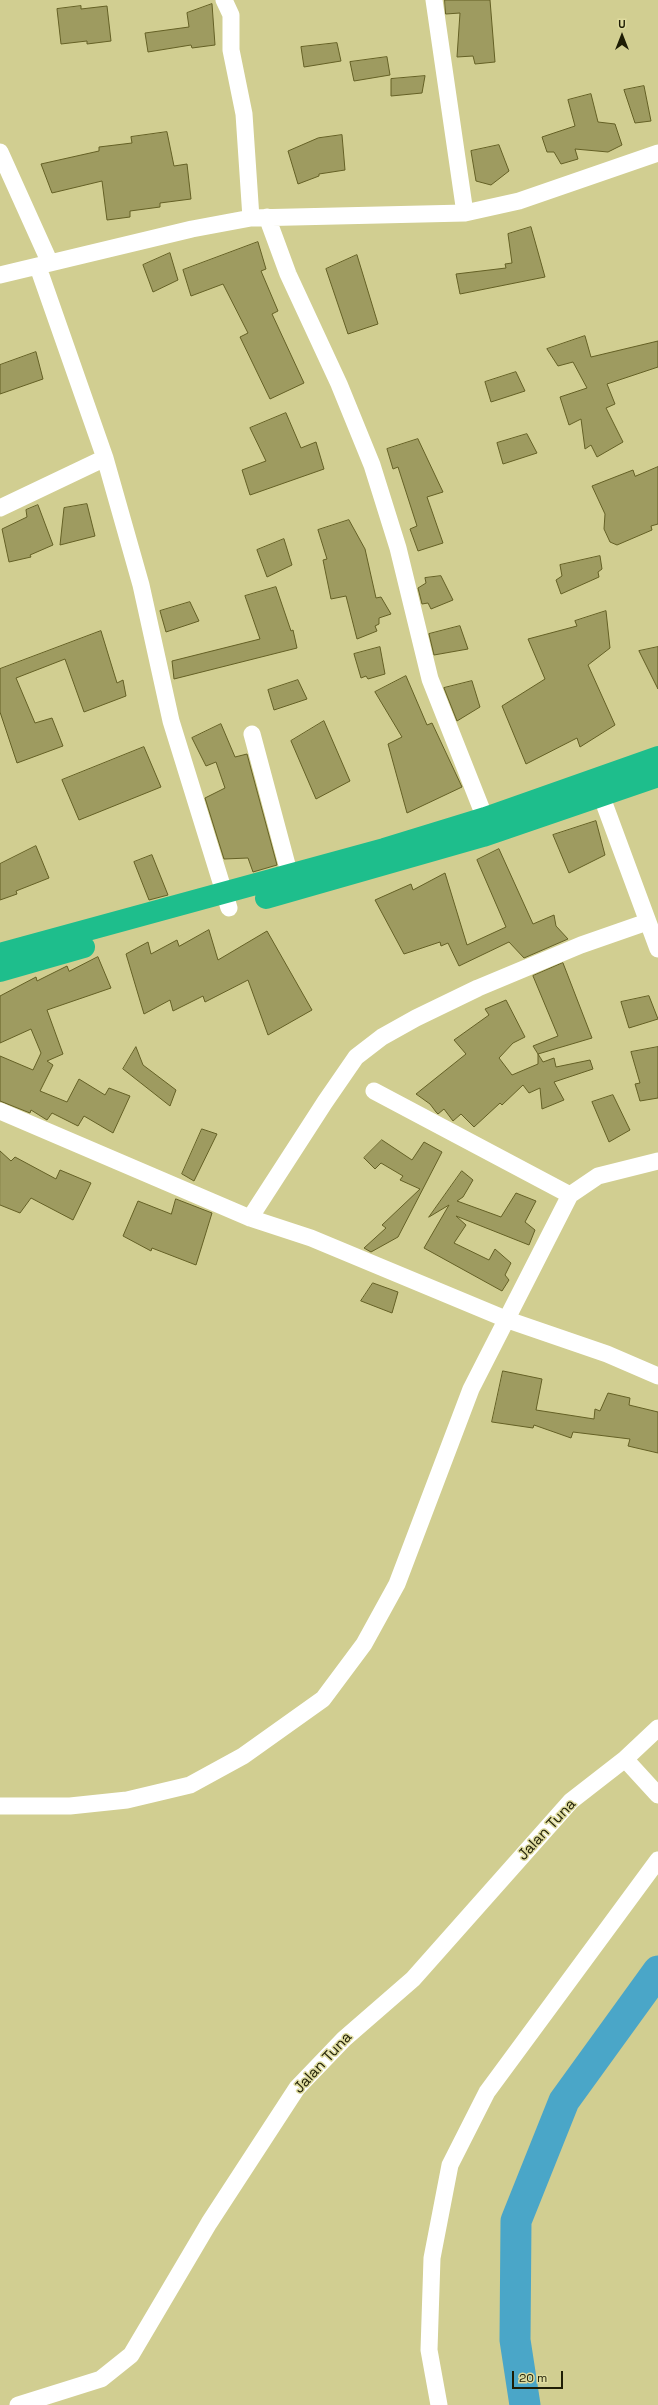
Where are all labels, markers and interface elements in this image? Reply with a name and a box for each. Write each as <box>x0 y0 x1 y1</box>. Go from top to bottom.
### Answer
north arrow <box>602 16 642 56</box>
text: U <box>618 17 626 31</box>
street label: Jalan Tuna <box>514 1796 580 1864</box>
street label: Jalan Tuna <box>290 2029 356 2097</box>
scale bar <box>514 2363 565 2389</box>
text: 20 m <box>519 2370 547 2386</box>

